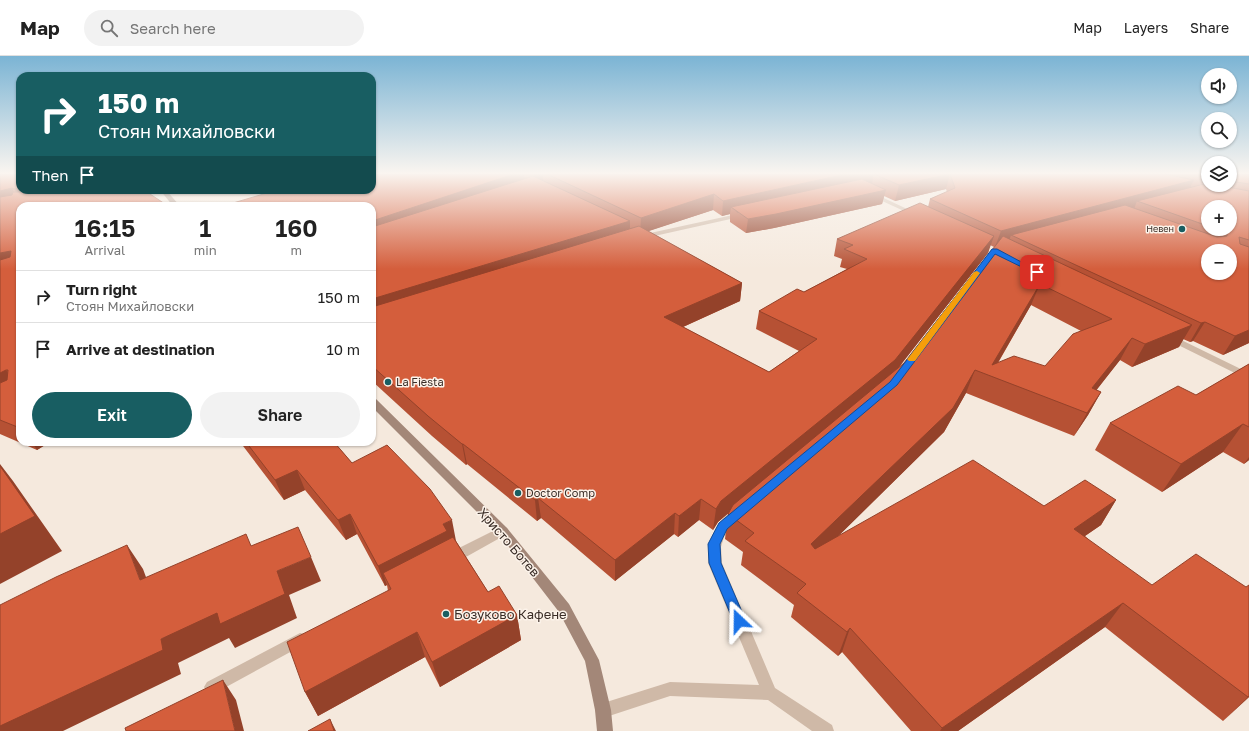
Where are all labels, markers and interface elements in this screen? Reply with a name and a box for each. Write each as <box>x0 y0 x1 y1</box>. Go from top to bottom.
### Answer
search box <box>84 10 364 46</box>
text: Map <box>20 16 60 39</box>
icon: search <box>98 17 120 39</box>
text: Search here <box>130 19 216 37</box>
text: Map <box>1073 19 1102 36</box>
text: Layers <box>1124 19 1168 36</box>
text: Share <box>1190 19 1229 36</box>
map controls <box>1201 68 1237 280</box>
button: sound <box>1201 68 1237 104</box>
text: 150 m <box>98 86 179 119</box>
icon: right <box>32 88 84 140</box>
button: search <box>1201 112 1237 148</box>
text: Стоян Михайловски <box>98 120 275 142</box>
button: layers <box>1201 156 1237 192</box>
icon: arrive <box>76 164 98 186</box>
text: Then <box>32 166 68 184</box>
button: + <box>1201 200 1237 236</box>
text: 16:15 <box>74 213 135 242</box>
text: 1 <box>199 213 211 242</box>
text: 160 <box>275 213 318 242</box>
place label: Невен <box>1146 223 1174 234</box>
marker: Невен <box>1177 224 1187 234</box>
text: Arrival <box>85 242 125 258</box>
text: min <box>194 242 217 258</box>
text: m <box>291 242 302 258</box>
button: − <box>1201 244 1237 280</box>
pin <box>1020 255 1054 289</box>
icon: arrive <box>1026 261 1048 283</box>
text: Turn right <box>66 280 137 298</box>
icon: right <box>32 286 54 308</box>
text: 150 m <box>318 288 360 306</box>
text: Стоян Михайловски <box>66 298 194 314</box>
icon: arrive <box>32 338 54 360</box>
text: Arrive at destination <box>66 340 215 358</box>
text: 10 m <box>326 340 360 358</box>
place label: La Fiesta <box>396 375 444 388</box>
marker: La Fiesta <box>383 377 393 387</box>
button: Exit <box>32 392 192 438</box>
button: Share <box>200 392 360 438</box>
place label: Doctor Comp <box>526 486 595 499</box>
marker: Doctor Comp <box>513 488 523 498</box>
street label: Христо Ботев <box>475 504 543 580</box>
position arrow <box>718 600 760 642</box>
place label: Бозуково Кафене <box>454 606 567 622</box>
marker: Бозуково Кафене <box>441 609 451 619</box>

